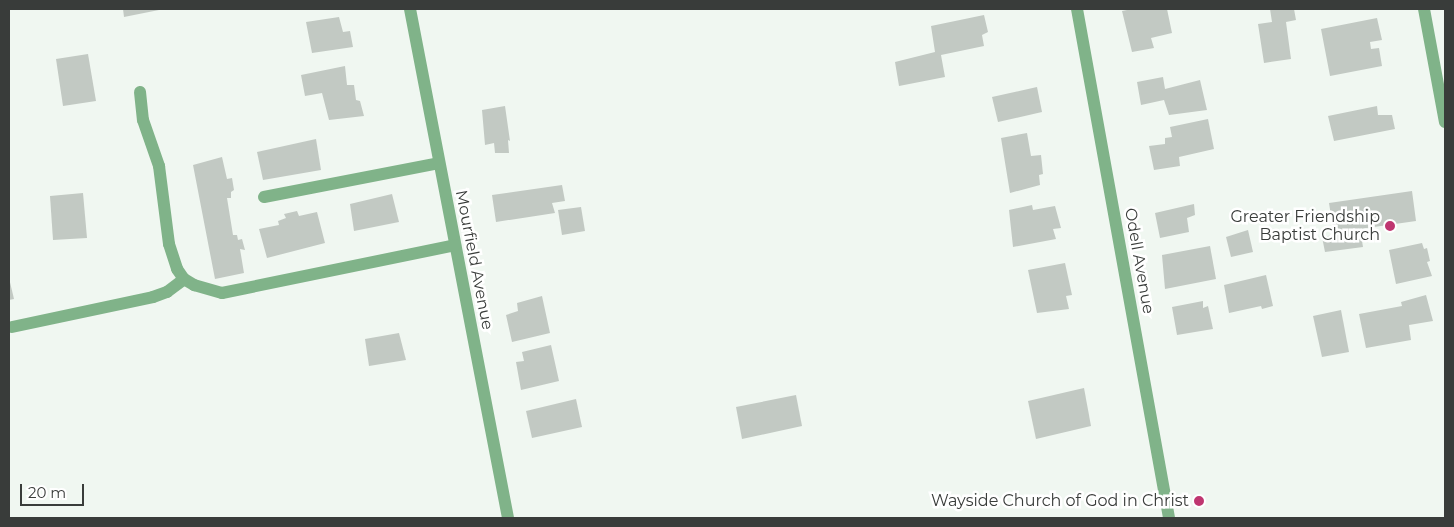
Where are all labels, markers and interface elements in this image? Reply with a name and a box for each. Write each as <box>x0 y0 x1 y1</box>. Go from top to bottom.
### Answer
street label: Mourfield Avenue <box>451 189 497 331</box>
street label: Odell Avenue <box>1120 207 1158 315</box>
place label: Greater Friendship Baptist Church <box>1230 207 1380 245</box>
marker: Greater Friendship Baptist Church <box>1384 220 1396 232</box>
scale bar <box>22 474 86 506</box>
text: 20 m <box>28 483 66 502</box>
place label: Wayside Church of God in Christ <box>931 491 1189 511</box>
marker: Wayside Church of God in Christ <box>1193 495 1205 507</box>

